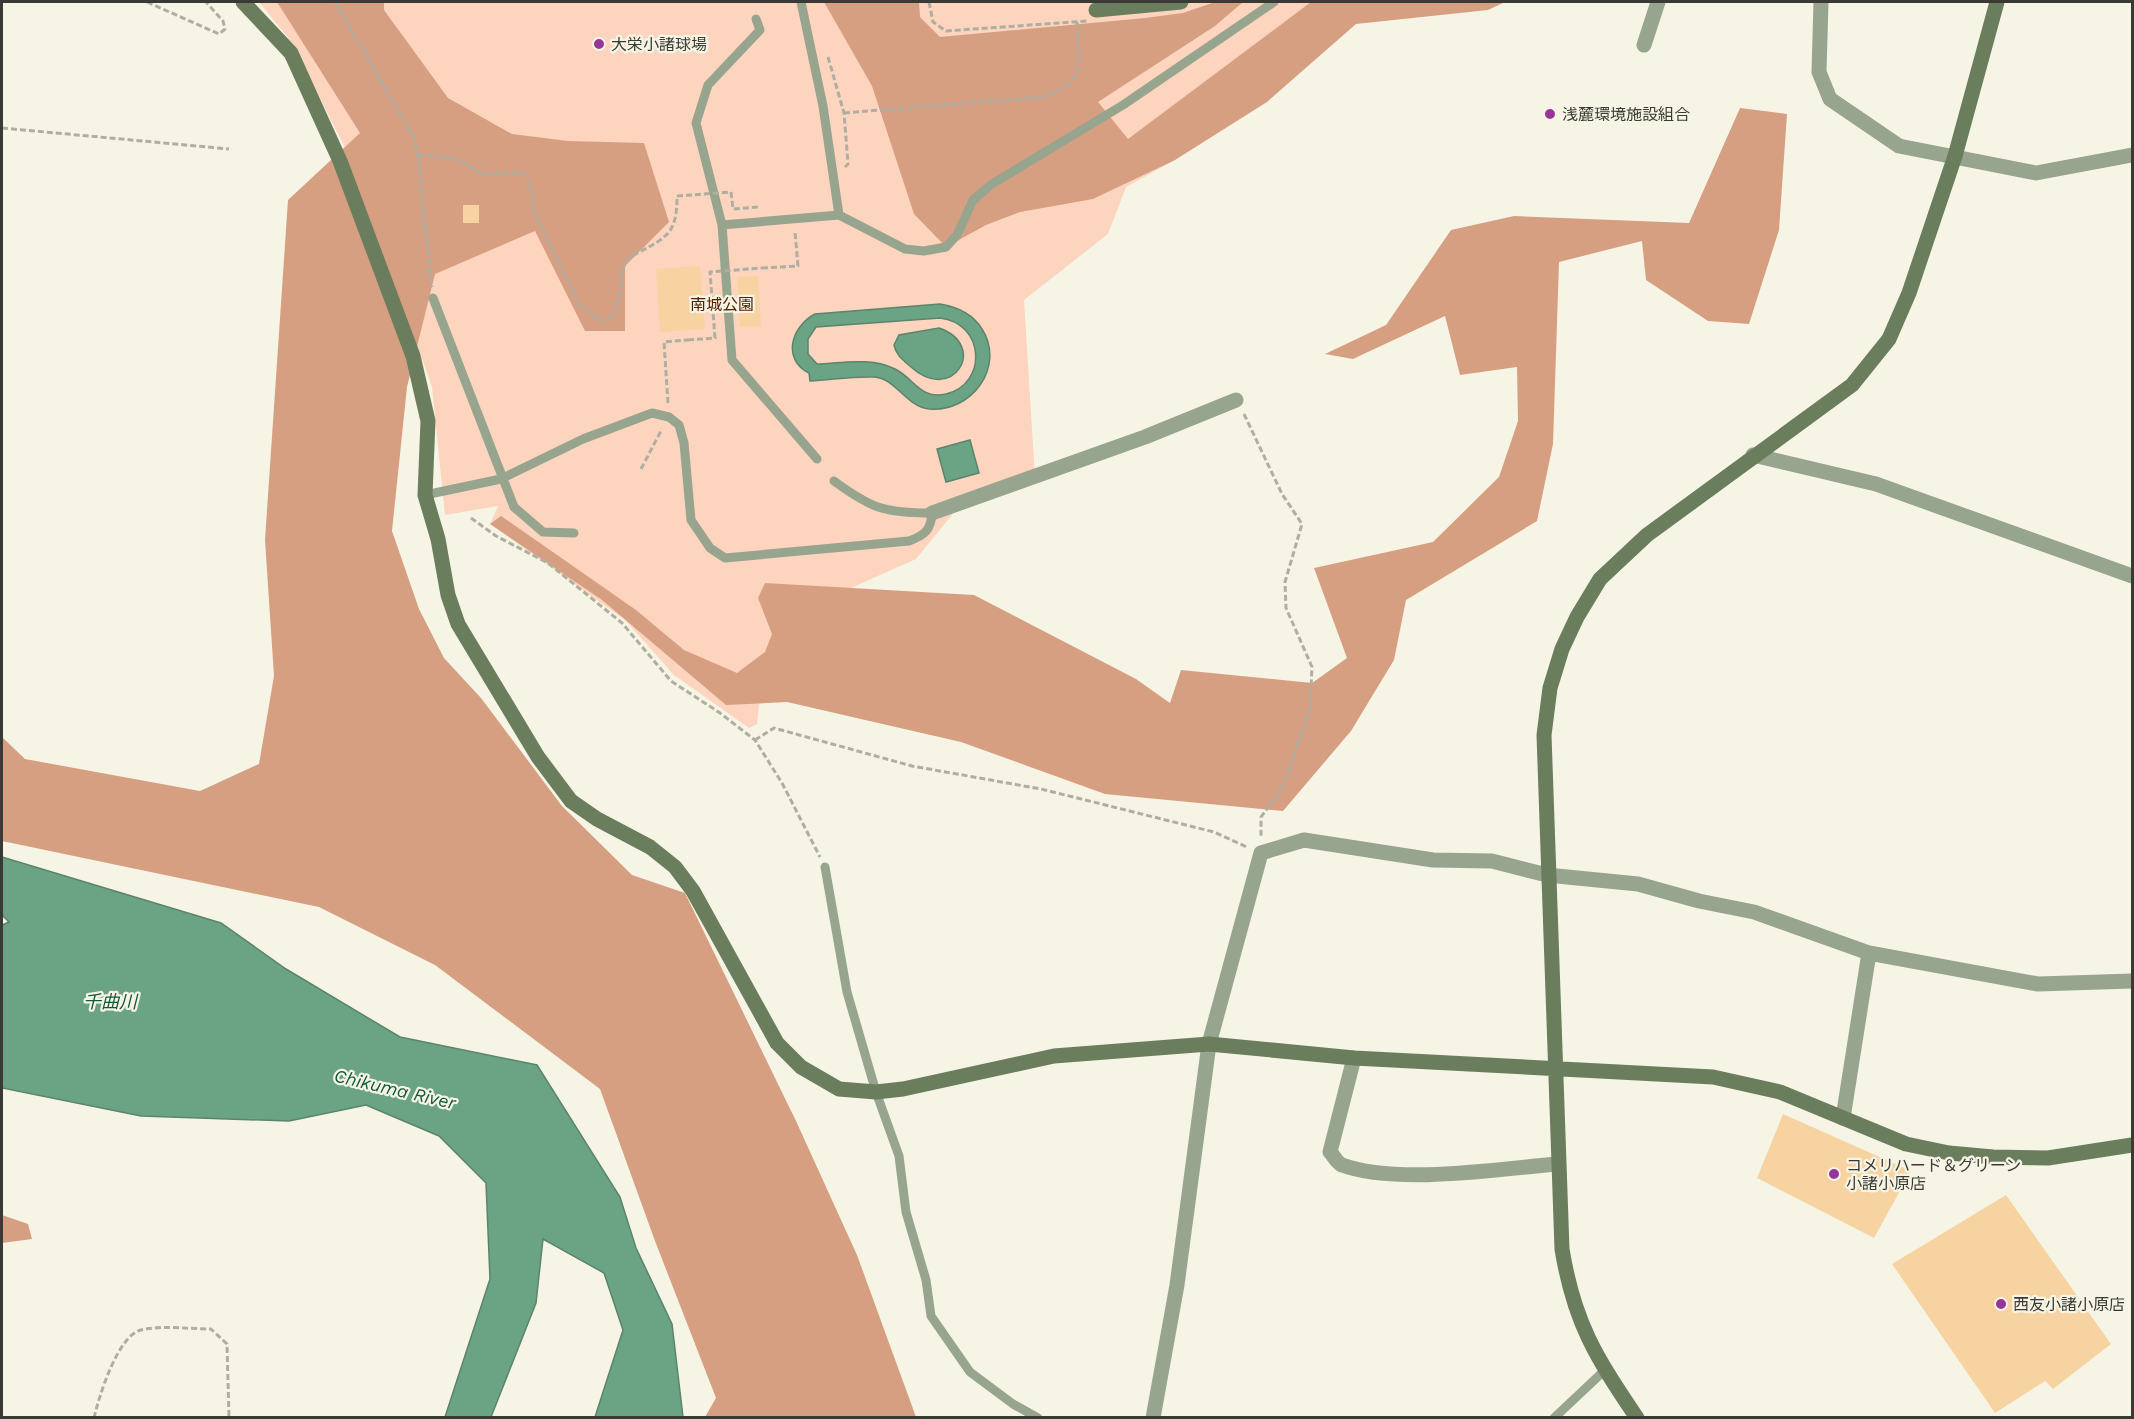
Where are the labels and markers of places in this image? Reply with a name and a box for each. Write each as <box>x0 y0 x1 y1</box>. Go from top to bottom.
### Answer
place label: 大栄小諸球場 <box>611 35 707 54</box>
marker: 大栄小諸球場 <box>592 37 606 51</box>
place label: 浅麓環境施設組合 <box>1562 105 1690 124</box>
marker: 浅麓環境施設組合 <box>1543 107 1557 121</box>
place label: コメリハード＆グリーン 小諸小原店 <box>1846 1156 2021 1193</box>
marker: コメリハード＆グリーン 小諸小原店 <box>1827 1167 1841 1181</box>
place label: 西友小諸小原店 <box>2013 1295 2125 1314</box>
marker: 西友小諸小原店 <box>1994 1297 2008 1311</box>

